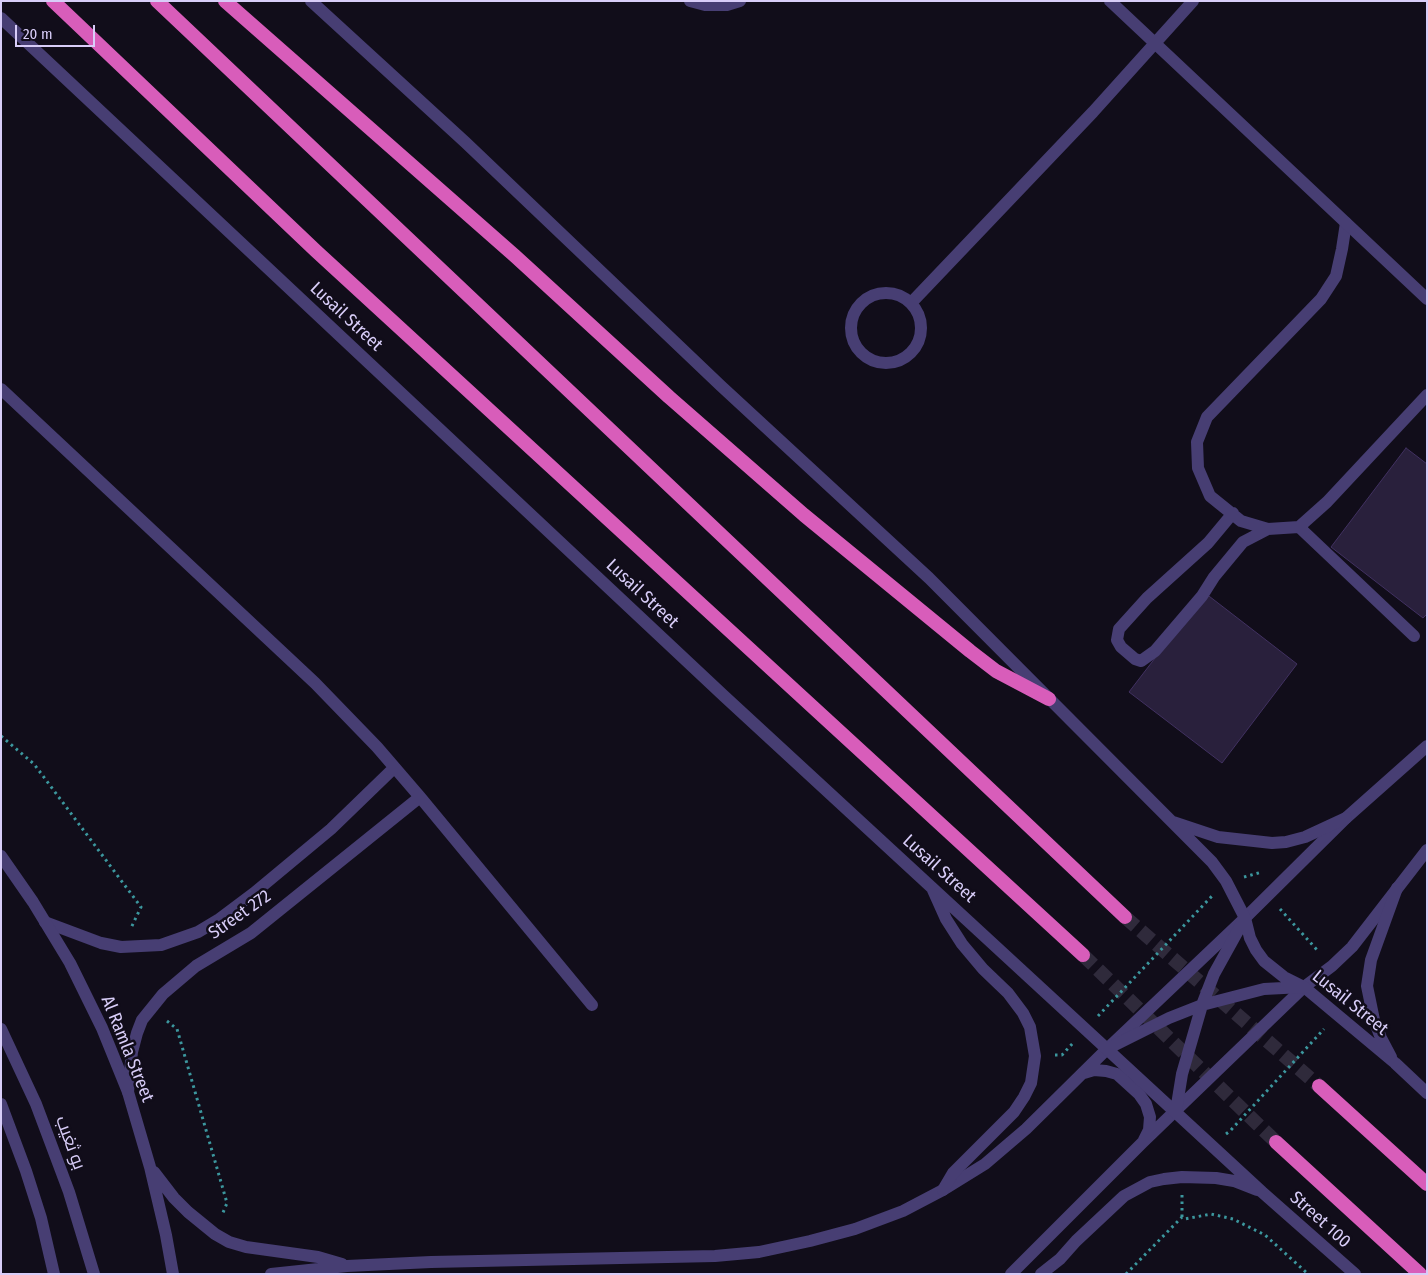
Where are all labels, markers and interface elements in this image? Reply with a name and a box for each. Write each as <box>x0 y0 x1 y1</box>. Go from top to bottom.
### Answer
scale bar <box>18 15 98 47</box>
text: 20 m <box>23 25 53 43</box>
street label: Lusail Street <box>305 278 387 356</box>
street label: Lusail Street <box>601 555 683 633</box>
street label: Lusail Street <box>898 830 980 908</box>
street label: Street 272 <box>205 886 275 944</box>
street label: Lusail Street <box>1308 966 1392 1040</box>
street label: Al Ramla Street <box>96 993 158 1105</box>
street label: بو ثغيب <box>50 1113 90 1173</box>
street label: Street 100 <box>1285 1187 1355 1253</box>

